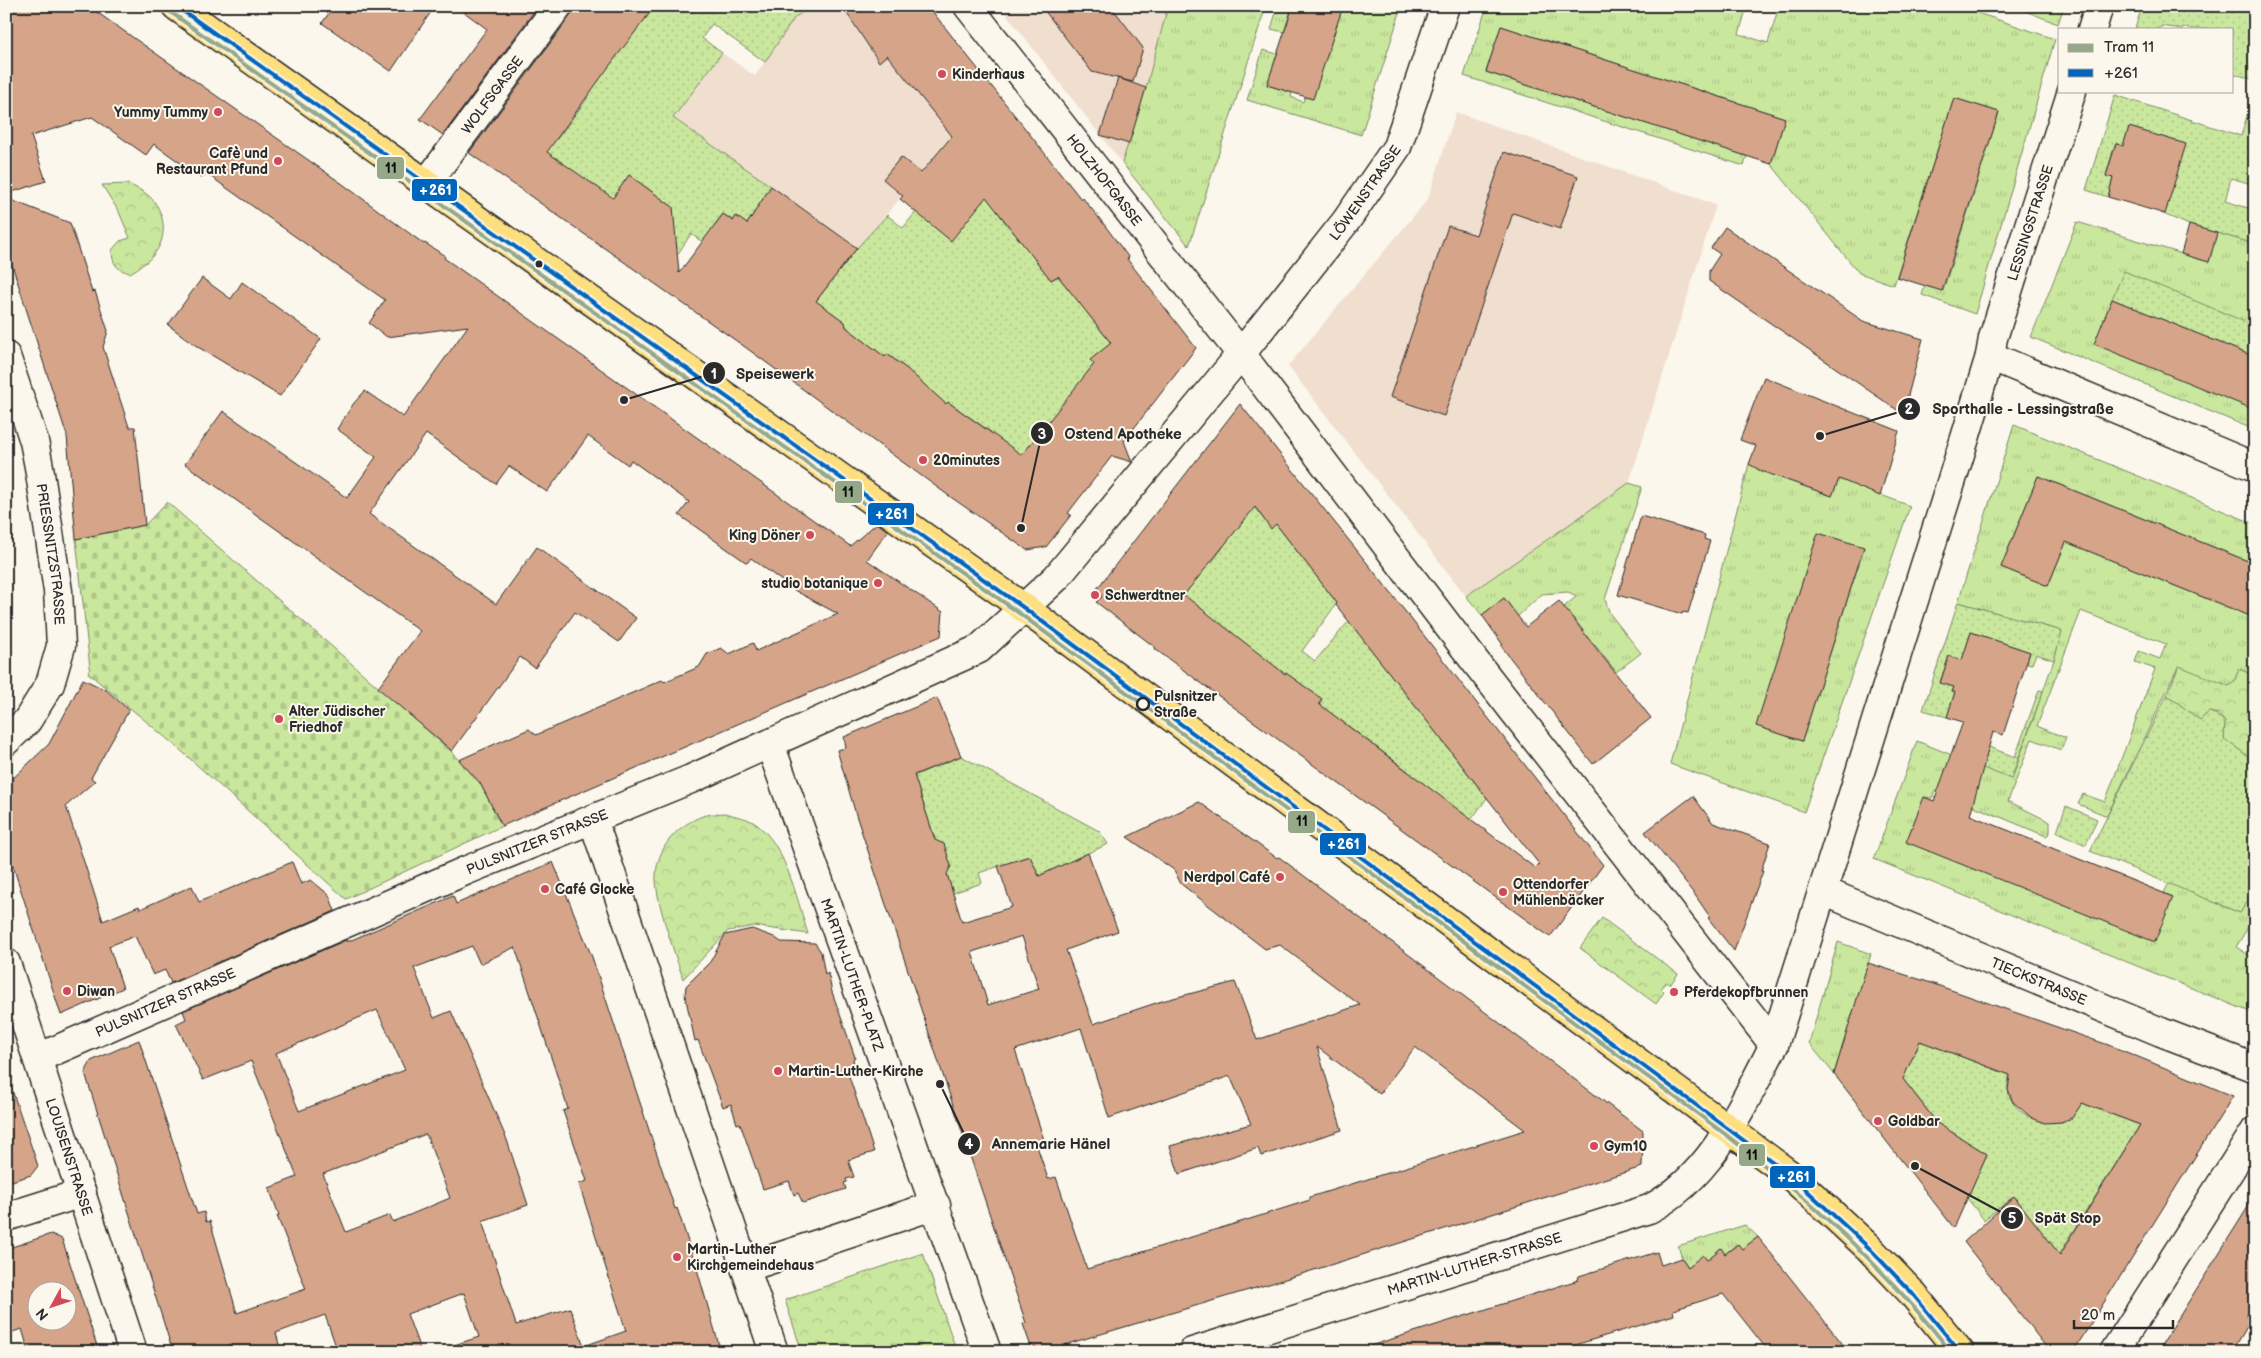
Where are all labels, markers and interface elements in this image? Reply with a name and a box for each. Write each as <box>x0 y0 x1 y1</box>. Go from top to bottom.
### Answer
legend <box>2058 28 2234 92</box>
text: Tram 11 <box>2104 38 2154 57</box>
street label: WOLFSGASSE <box>458 53 527 137</box>
text: +261 <box>2104 64 2138 83</box>
place label: Kinderhaus <box>952 66 1025 83</box>
marker: Kinderhaus <box>936 68 948 80</box>
place label: Yummy Tummy <box>114 104 209 121</box>
marker: Yummy Tummy <box>212 106 224 118</box>
street label: HOLZHOFGASSE <box>1063 131 1146 229</box>
street label: LÖWENSTRASSE <box>1326 142 1404 244</box>
place label: Cafè und Restaurant Pfund <box>156 145 268 178</box>
marker: Cafè und Restaurant Pfund <box>272 155 284 167</box>
line badge: 11 <box>376 156 405 180</box>
text: 11 <box>385 160 397 177</box>
street label: LESSINGSTRASSE <box>2003 162 2056 283</box>
line badge: +261 <box>411 178 458 202</box>
text: +261 <box>418 182 452 199</box>
unlabelled marker <box>534 259 544 269</box>
callout: Speisewerk <box>701 358 824 388</box>
text: 1 <box>711 365 717 384</box>
text: Speisewerk <box>736 365 814 384</box>
callout: Sporthalle - Lessingstraße <box>1897 394 2123 424</box>
text: 2 <box>1905 400 1914 419</box>
text: Sporthalle - Lessingstraße <box>1932 400 2114 419</box>
callout: Ostend Apotheke <box>1030 418 1192 448</box>
text: 3 <box>1038 425 1047 444</box>
text: Ostend Apotheke <box>1064 425 1182 444</box>
place label: 20minutes <box>933 452 1000 469</box>
marker: 20minutes <box>917 454 929 466</box>
line badge: 11 <box>834 480 863 504</box>
street label: PRIESSNITZSTRASSE <box>33 482 68 625</box>
text: 11 <box>842 484 854 501</box>
line badge: +261 <box>867 502 915 526</box>
text: +261 <box>874 506 908 523</box>
place label: King Döner <box>729 527 800 544</box>
marker: King Döner <box>804 529 816 541</box>
place label: studio botanique <box>761 575 868 592</box>
marker: studio botanique <box>872 577 884 589</box>
place label: Schwerdtner <box>1105 587 1186 604</box>
marker: Schwerdtner <box>1089 589 1101 601</box>
place label: Pulsnitzer Straße <box>1154 688 1218 721</box>
marker: Pulsnitzer Straße <box>1136 697 1150 711</box>
place label: Alter Jüdischer Friedhof <box>288 703 386 736</box>
marker: Alter Jüdischer Friedhof <box>273 713 285 725</box>
street label: PULSNITZER STRASSE <box>464 805 611 878</box>
line badge: 11 <box>1287 810 1316 834</box>
text: 11 <box>1296 813 1308 830</box>
line badge: +261 <box>1319 832 1367 856</box>
text: +261 <box>1326 836 1360 853</box>
place label: Nerdpol Café <box>1184 869 1271 886</box>
marker: Nerdpol Café <box>1274 871 1286 883</box>
place label: Ottendorfer Mühlenbäcker <box>1513 876 1605 909</box>
place label: Café Glocke <box>555 881 634 898</box>
marker: Café Glocke <box>539 883 551 895</box>
marker: Ottendorfer Mühlenbäcker <box>1497 886 1509 898</box>
street label: MARTIN-LUTHER-PLATZ <box>817 896 888 1054</box>
street label: TIECKSTRASSE <box>1989 954 2089 1009</box>
street label: PULSNITZER STRASSE <box>92 964 238 1040</box>
place label: Diwan <box>77 983 115 1000</box>
place label: Pferdekopfbrunnen <box>1684 984 1809 1001</box>
marker: Diwan <box>61 985 73 997</box>
marker: Pferdekopfbrunnen <box>1668 986 1680 998</box>
place label: Martin-Luther-Kirche <box>788 1063 923 1080</box>
marker: Martin-Luther-Kirche <box>772 1065 784 1077</box>
street label: LOUISENSTRASSE <box>42 1096 96 1218</box>
place label: Goldbar <box>1888 1113 1940 1130</box>
marker: Goldbar <box>1872 1115 1884 1127</box>
callout: Annemarie Hänel <box>956 1129 1120 1159</box>
text: 4 <box>965 1135 974 1154</box>
text: Annemarie Hänel <box>991 1135 1110 1154</box>
place label: Gym10 <box>1604 1138 1648 1155</box>
marker: Gym10 <box>1588 1140 1600 1152</box>
line badge: 11 <box>1738 1143 1766 1167</box>
text: 11 <box>1746 1147 1758 1164</box>
line badge: +261 <box>1769 1165 1816 1189</box>
text: +261 <box>1776 1169 1810 1186</box>
callout: Spät Stop <box>1999 1203 2111 1233</box>
text: 5 <box>2008 1209 2017 1228</box>
text: Spät Stop <box>2035 1209 2102 1228</box>
street label: MARTIN-LUTHER-STRASSE <box>1385 1228 1564 1299</box>
place label: Martin-Luther Kirchgemeindehaus <box>687 1241 814 1274</box>
marker: Martin-Luther Kirchgemeindehaus <box>671 1251 683 1263</box>
north arrow <box>28 1280 78 1330</box>
scale bar <box>2074 1298 2172 1330</box>
text: N <box>33 1305 52 1324</box>
text: 20 m <box>2081 1306 2115 1325</box>

